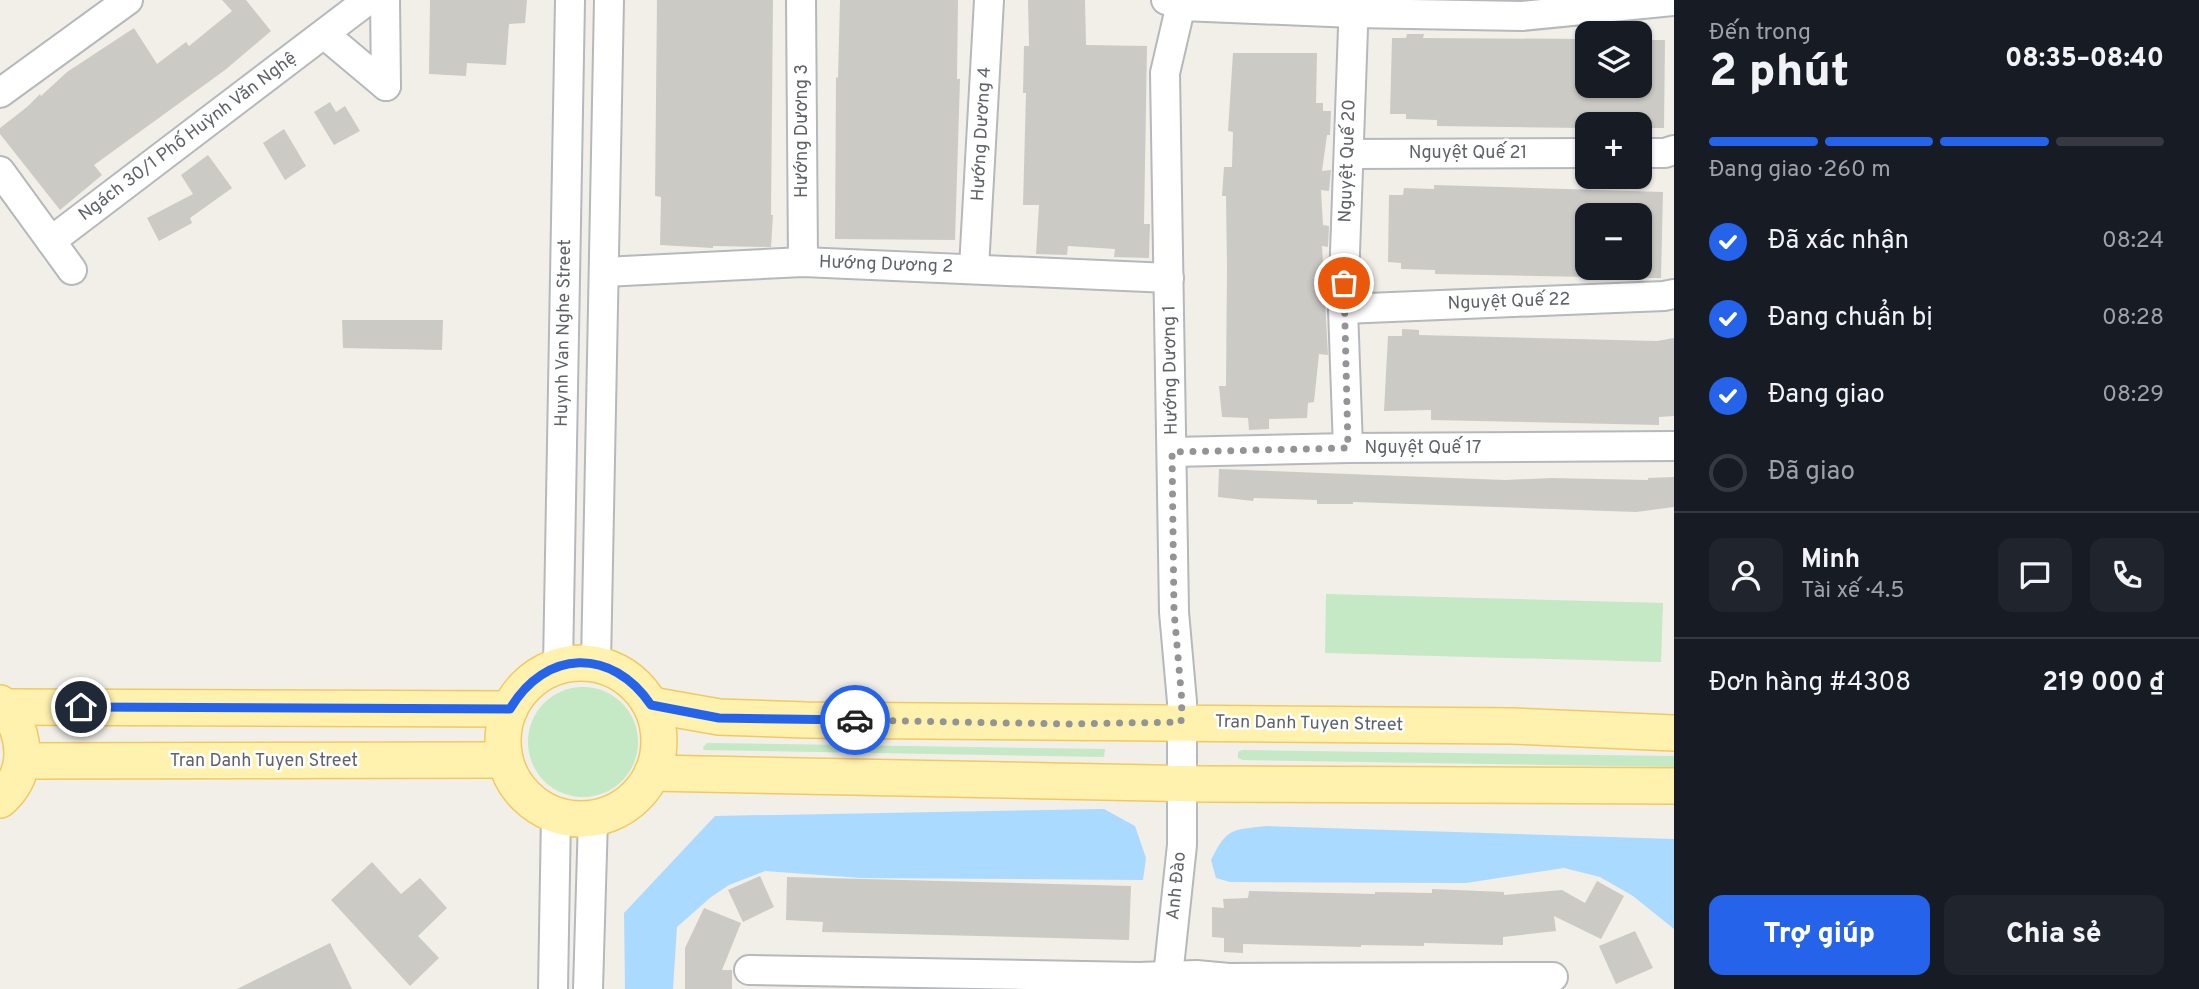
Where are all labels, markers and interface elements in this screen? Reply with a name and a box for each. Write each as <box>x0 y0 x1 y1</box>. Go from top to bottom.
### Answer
text: Đến trong <box>1709 19 1811 48</box>
map controls <box>1575 21 1652 280</box>
button: layers <box>1575 21 1652 98</box>
text: 08:35–08:40 <box>2005 43 2164 76</box>
text: 2 phút <box>1709 44 1849 103</box>
street label: Ngách 30/1 Phố Huỳnh Văn Nghệ <box>74 47 302 227</box>
street label: Hướng Dương 3 <box>791 64 814 198</box>
street label: Hướng Dương 4 <box>967 66 997 202</box>
street label: Nguyệt Quế 20 <box>1333 99 1362 223</box>
button: + <box>1575 112 1652 189</box>
street label: Nguyệt Quế 21 <box>1409 141 1527 165</box>
text: Đang giao · 260 m <box>1709 156 1891 185</box>
button: − <box>1575 203 1652 280</box>
icon: check <box>1709 223 1747 261</box>
text: Đã xác nhận <box>1768 225 1909 258</box>
text: 08:24 <box>2102 227 2164 256</box>
street label: Huynh Van Nghe Street <box>551 239 577 427</box>
street label: Hướng Dương 2 <box>818 251 954 279</box>
pin <box>1314 253 1374 313</box>
icon: bag <box>1325 264 1363 302</box>
street label: Nguyệt Quế 22 <box>1447 287 1571 316</box>
icon: check <box>1709 300 1747 338</box>
text: Đang chuẩn bị <box>1768 302 1933 335</box>
text: 08:28 <box>2102 304 2164 333</box>
street label: Hướng Dương 1 <box>1158 305 1184 435</box>
icon: check <box>1709 377 1747 415</box>
text: Đang giao <box>1768 379 1885 412</box>
text: 08:29 <box>2102 381 2164 410</box>
street label: Nguyệt Quế 17 <box>1365 436 1481 460</box>
text: Đã giao <box>1768 456 1855 489</box>
button: person <box>1709 538 1783 612</box>
button: chat <box>1998 538 2072 612</box>
button: phone <box>2090 538 2164 612</box>
text: Minh <box>1801 544 1860 577</box>
text: Tài xế · 4.5 <box>1801 577 1905 606</box>
text: Đơn hàng #4308 <box>1709 667 1911 700</box>
text: 219 000 ₫ <box>2042 667 2164 700</box>
pin <box>51 677 111 737</box>
courier <box>820 685 890 755</box>
icon: home <box>62 688 100 726</box>
icon: car <box>836 701 874 739</box>
street label: Tran Danh Tuyen Street <box>1215 711 1403 737</box>
street label: Tran Danh Tuyen Street <box>170 750 358 773</box>
street label: Anh Đào <box>1162 851 1192 921</box>
button: Trợ giúp <box>1709 895 1930 975</box>
button: Chia sẻ <box>1944 895 2164 975</box>

